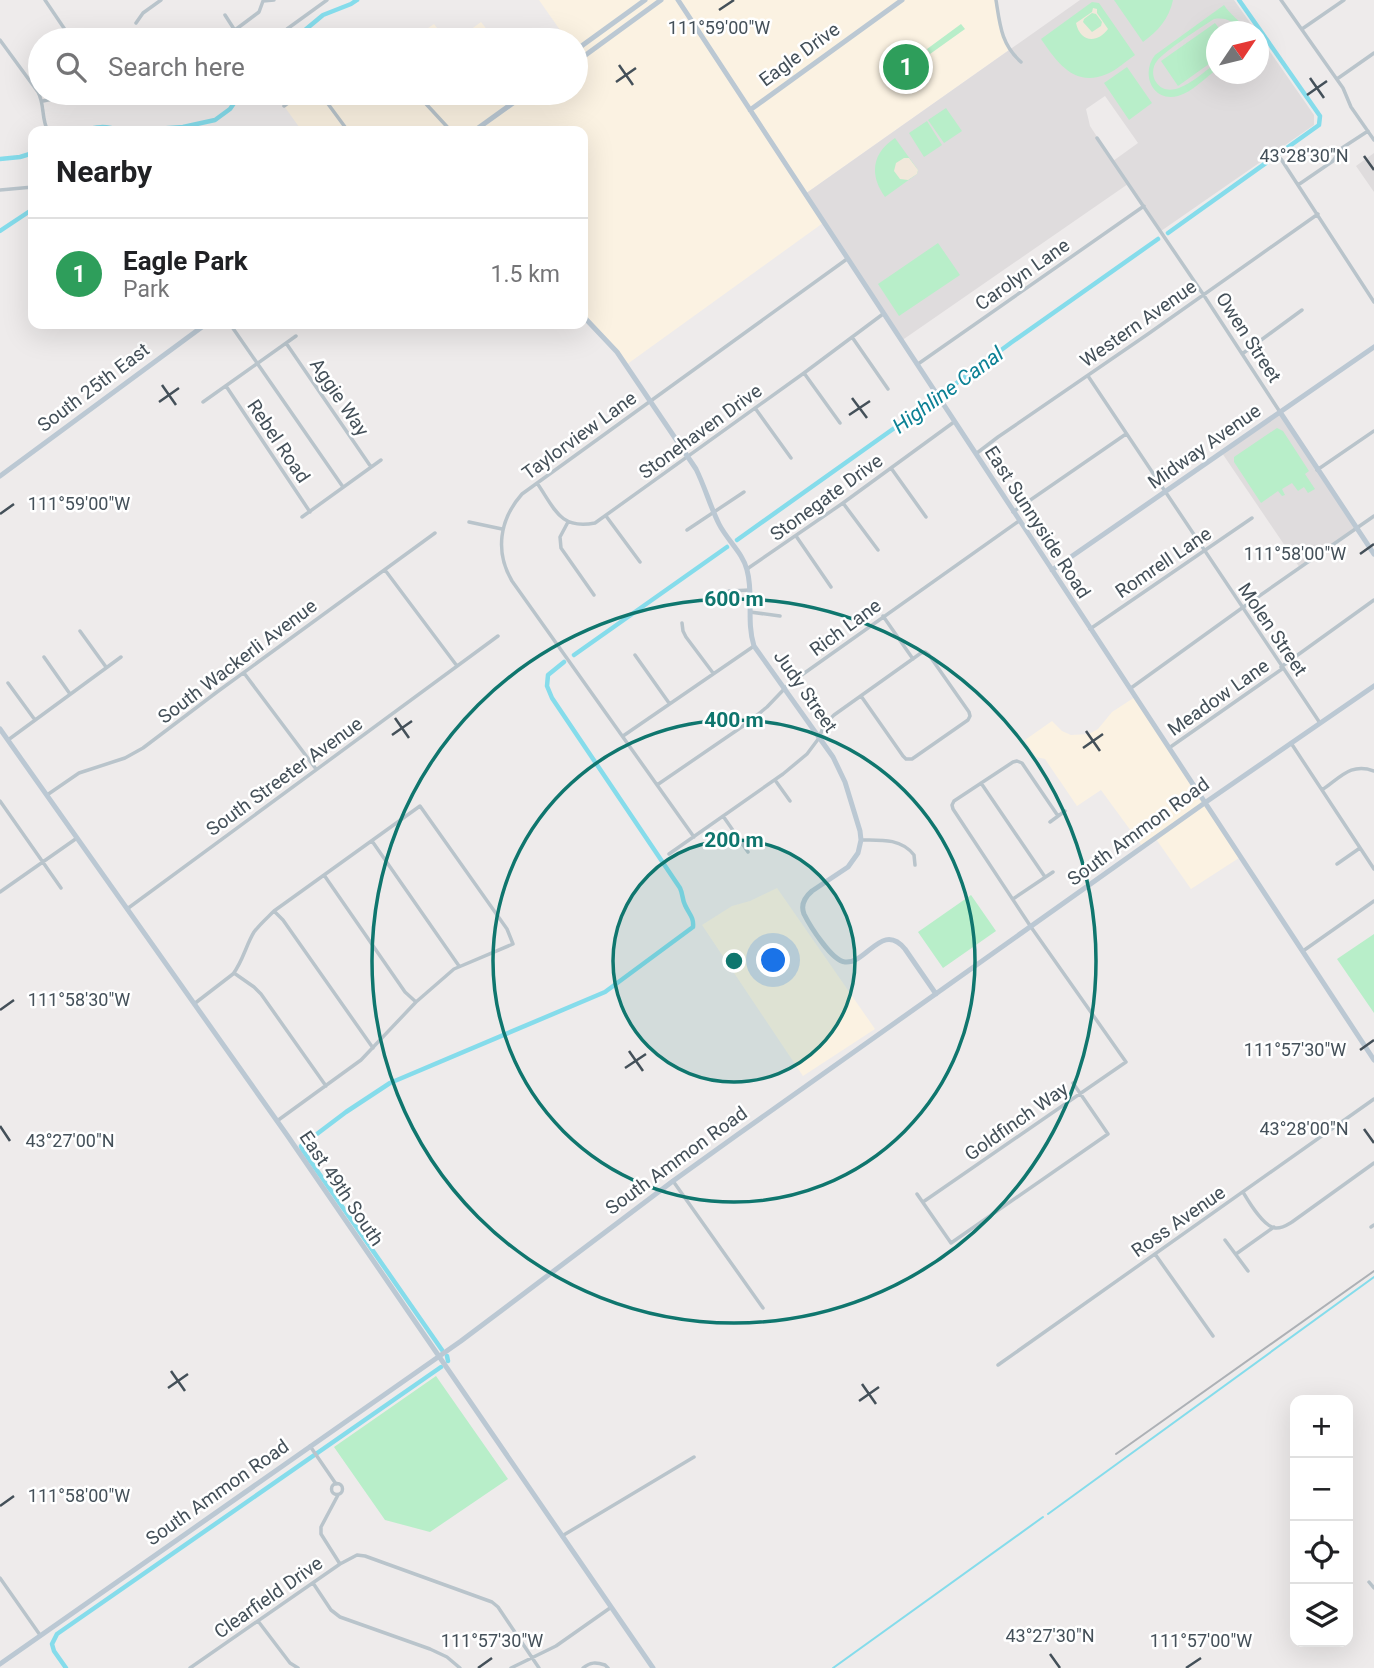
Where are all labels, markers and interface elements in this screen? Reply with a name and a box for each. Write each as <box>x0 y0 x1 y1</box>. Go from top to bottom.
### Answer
text: 111°59'00"W <box>668 17 770 38</box>
street label: Eagle Drive <box>755 18 844 91</box>
north arrow <box>1206 21 1269 84</box>
search box <box>28 28 588 105</box>
pin: 1 <box>883 41 929 93</box>
icon: search <box>52 48 90 86</box>
text: Search here <box>108 52 245 82</box>
text: 43°28'30"N <box>1259 145 1349 166</box>
text: Nearby <box>56 154 152 189</box>
street label: Carolyn Lane <box>971 234 1074 315</box>
text: Eagle Park <box>123 246 248 276</box>
text: 1 <box>72 261 86 288</box>
text: 1.5 km <box>491 261 560 288</box>
street label: Western Avenue <box>1076 275 1201 372</box>
text: Park <box>123 276 169 303</box>
street label: Owen Street <box>1211 288 1286 387</box>
street label: South 25th East <box>33 338 154 437</box>
water label: Highline Canal <box>888 341 1009 438</box>
street label: Aggie Way <box>305 354 374 441</box>
street label: Stonehaven Drive <box>634 379 766 484</box>
street label: Taylorview Lane <box>518 386 641 485</box>
street label: Rebel Road <box>242 395 315 487</box>
street label: Midway Avenue <box>1144 399 1265 494</box>
street label: East Sunnyside Road <box>980 442 1095 603</box>
street label: Stonegate Drive <box>766 449 887 546</box>
text: 111°59'00"W <box>28 493 130 514</box>
street label: Romrell Lane <box>1111 522 1216 603</box>
text: 111°58'00"W <box>1244 543 1346 564</box>
street label: Molen Street <box>1233 578 1312 680</box>
text: 600 m <box>704 587 764 611</box>
street label: South Wackerli Avenue <box>153 594 321 729</box>
street label: Rich Lane <box>805 594 885 661</box>
street label: Judy Street <box>769 646 842 737</box>
street label: Meadow Lane <box>1163 654 1273 741</box>
text: 400 m <box>704 708 764 732</box>
street label: South Streeter Avenue <box>202 712 367 841</box>
street label: South Ammon Road <box>1063 772 1214 890</box>
text: 200 m <box>704 828 764 852</box>
your location <box>756 943 790 977</box>
centre of rings <box>722 949 746 973</box>
text: 111°58'30"W <box>28 989 130 1010</box>
text: 111°57'30"W <box>1244 1039 1346 1060</box>
street label: Goldfinch Way <box>960 1077 1072 1166</box>
street label: South Ammon Road <box>601 1101 752 1219</box>
text: 43°28'00"N <box>1259 1118 1349 1139</box>
street label: East 49th South <box>295 1126 389 1250</box>
text: 43°27'00"N <box>25 1130 115 1151</box>
street label: Ross Avenue <box>1127 1181 1230 1262</box>
map controls <box>1290 1395 1353 1647</box>
button: + <box>1290 1395 1353 1458</box>
street label: South Ammon Road <box>141 1434 293 1550</box>
button: − <box>1290 1458 1353 1521</box>
text: 111°58'00"W <box>28 1485 130 1506</box>
button: locate <box>1290 1521 1353 1584</box>
street label: Clearfield Drive <box>210 1552 327 1643</box>
button: layers <box>1290 1584 1353 1647</box>
text: 43°27'30"N <box>1005 1625 1095 1646</box>
text: 111°57'30"W <box>441 1630 543 1651</box>
text: 111°57'00"W <box>1150 1630 1252 1651</box>

